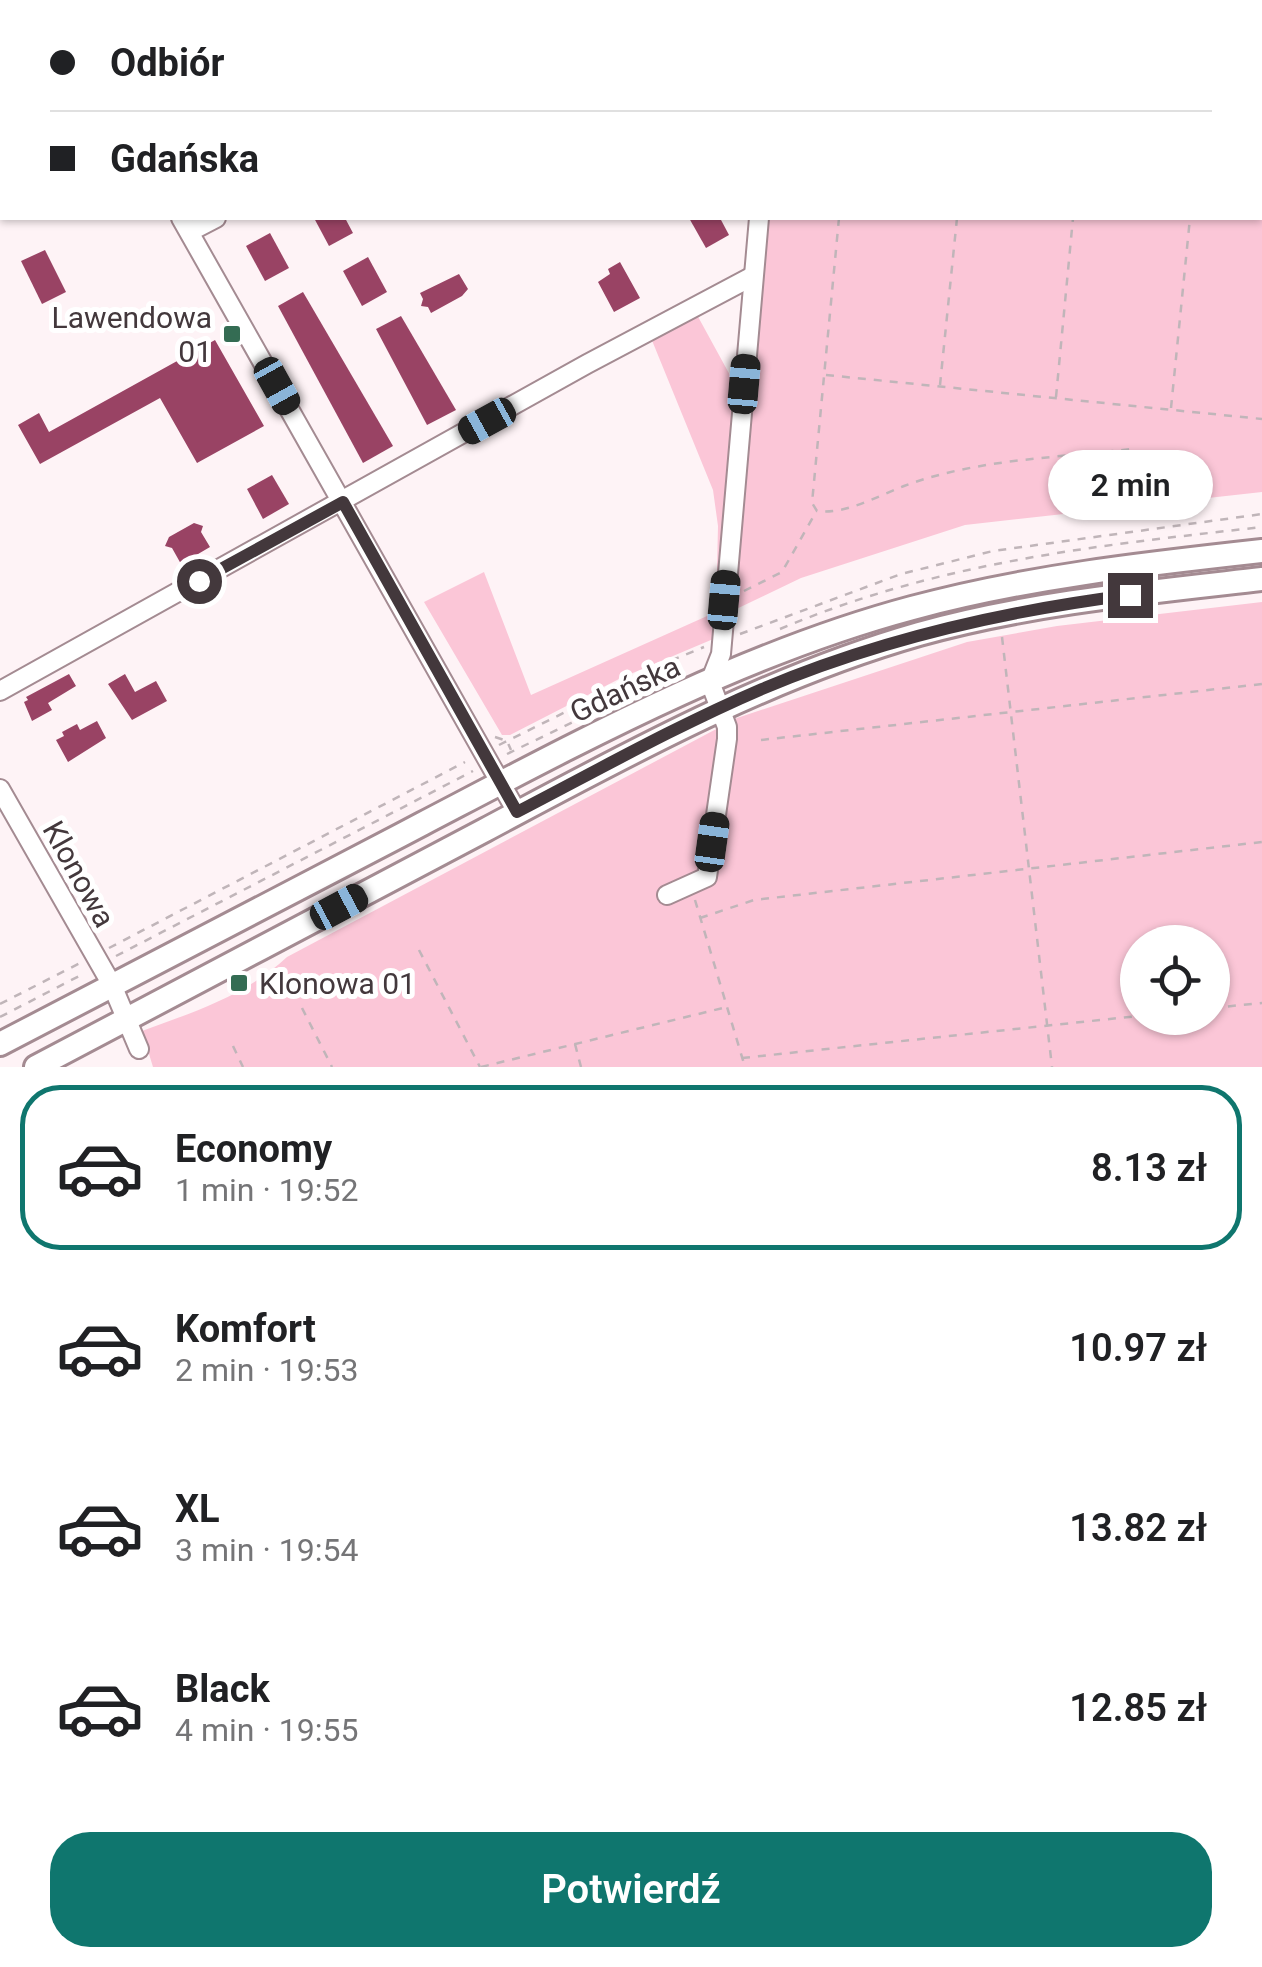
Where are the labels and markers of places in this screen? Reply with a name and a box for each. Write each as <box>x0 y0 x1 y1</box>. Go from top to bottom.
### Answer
place label: Lawendowa 01 <box>52 300 212 369</box>
marker: Lawendowa 01 <box>221 323 243 345</box>
place label: Klonowa 01 <box>259 966 416 1001</box>
marker: Klonowa 01 <box>228 972 250 994</box>

